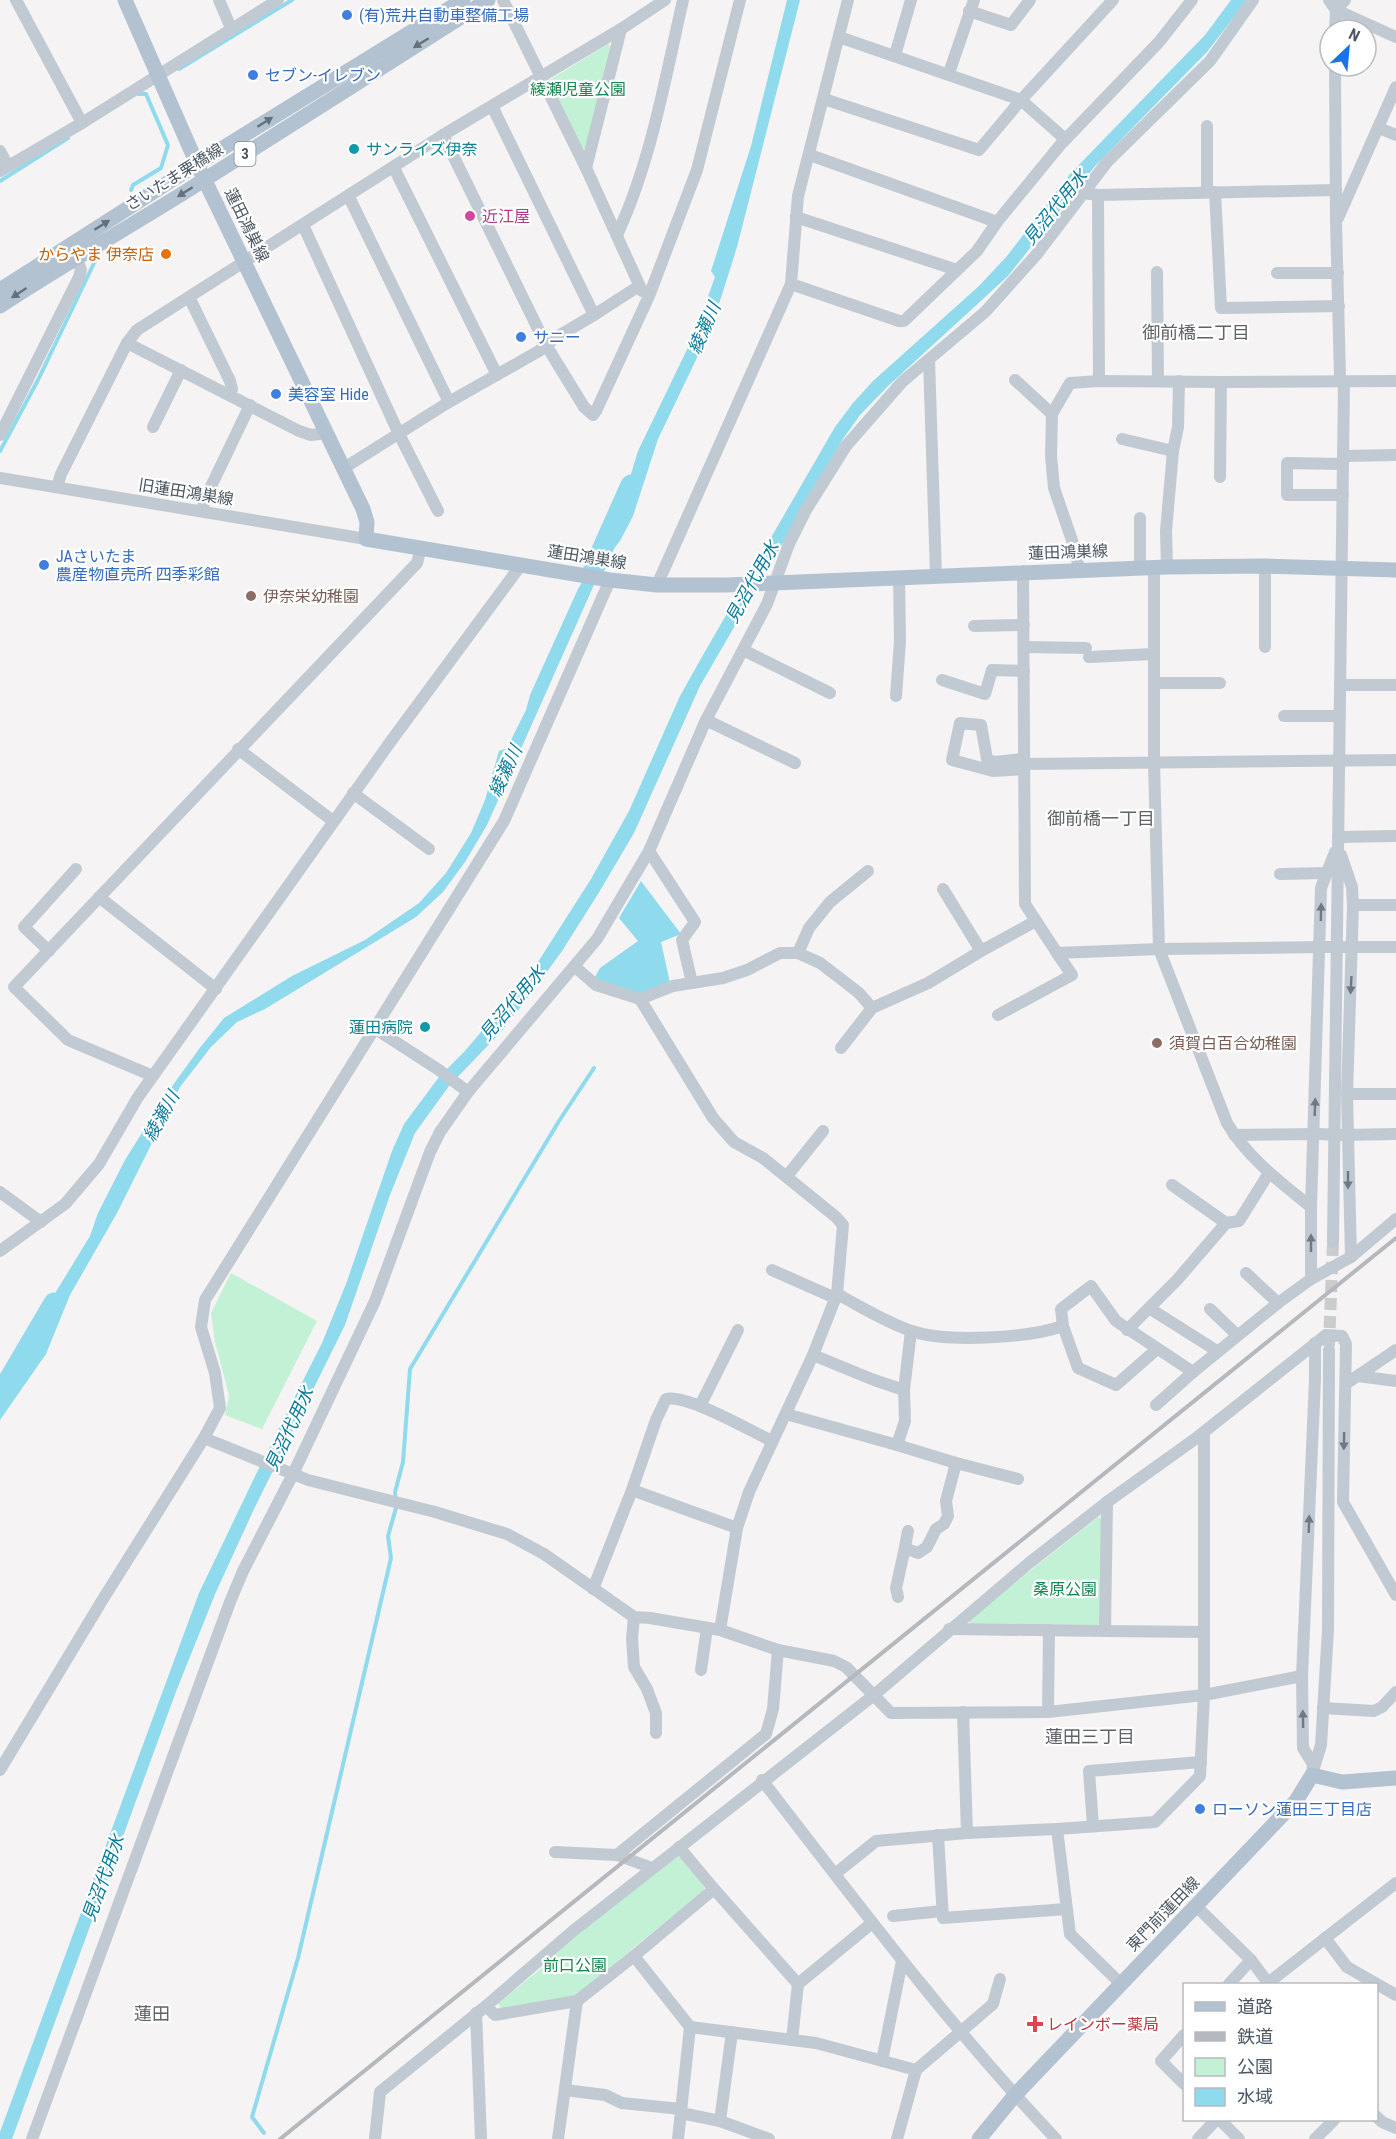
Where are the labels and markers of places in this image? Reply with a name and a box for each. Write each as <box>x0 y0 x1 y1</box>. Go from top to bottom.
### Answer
place label: (有)荒井自動車整備工場 <box>359 6 529 25</box>
marker: (有)荒井自動車整備工場 <box>340 8 354 22</box>
place label: セブン-イレブン <box>265 66 381 85</box>
marker: セブン-イレブン <box>246 68 260 82</box>
place label: サンライズ伊奈 <box>366 140 478 159</box>
marker: サンライズ伊奈 <box>347 142 361 156</box>
place label: 近江屋 <box>482 207 530 226</box>
marker: 近江屋 <box>463 209 477 223</box>
place label: からやま 伊奈店 <box>38 245 154 264</box>
marker: からやま 伊奈店 <box>159 247 173 261</box>
place label: サニー <box>533 328 581 347</box>
marker: サニー <box>514 330 528 344</box>
place label: 美容室 Hide <box>288 385 369 404</box>
marker: 美容室 Hide <box>269 387 283 401</box>
place label: JAさいたま 農産物直売所 四季彩館 <box>56 547 220 584</box>
marker: JAさいたま 農産物直売所 四季彩館 <box>37 558 51 572</box>
place label: 伊奈栄幼稚園 <box>263 587 359 606</box>
marker: 伊奈栄幼稚園 <box>244 589 258 603</box>
place label: 蓮田病院 <box>349 1018 413 1037</box>
marker: 蓮田病院 <box>418 1020 432 1034</box>
place label: 須賀白百合幼稚園 <box>1169 1034 1297 1053</box>
marker: 須賀白百合幼稚園 <box>1150 1036 1164 1050</box>
place label: ローソン蓮田三丁目店 <box>1212 1800 1372 1819</box>
marker: ローソン蓮田三丁目店 <box>1193 1802 1207 1816</box>
place label: レインボー薬局 <box>1047 2015 1159 2034</box>
marker: レインボー薬局 <box>1028 2017 1042 2031</box>

